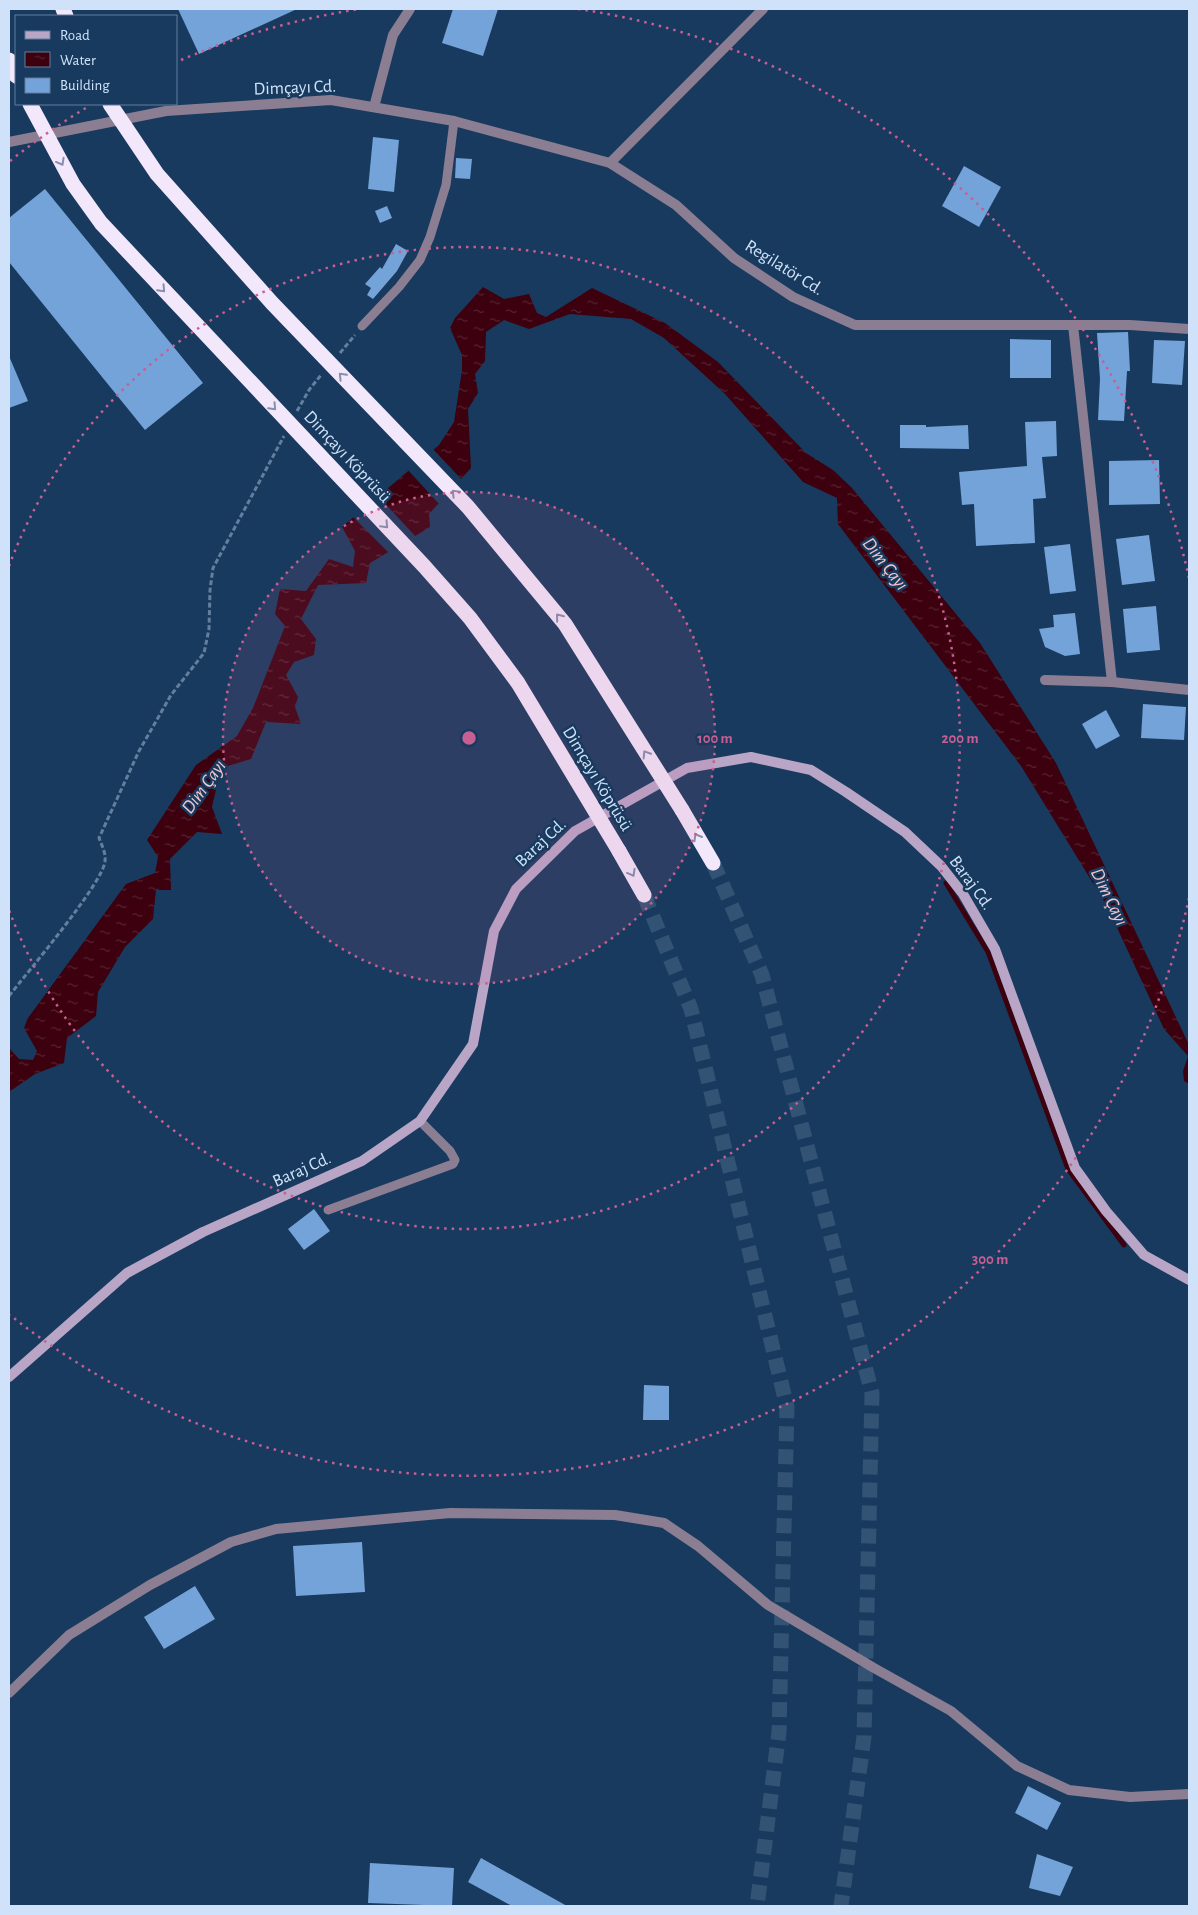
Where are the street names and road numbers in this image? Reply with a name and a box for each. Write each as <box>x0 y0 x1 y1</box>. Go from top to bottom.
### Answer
street label: Dimçayı Cd. <box>253 78 337 98</box>
street label: Regilatör Cd. <box>742 237 826 299</box>
street label: Dimçayı Köprüsü <box>300 408 394 506</box>
street label: Dimçayı Köprüsü <box>559 724 635 834</box>
street label: Baraj Cd. <box>512 815 570 871</box>
street label: Baraj Cd. <box>946 853 996 913</box>
street label: Baraj Cd. <box>270 1149 334 1191</box>

